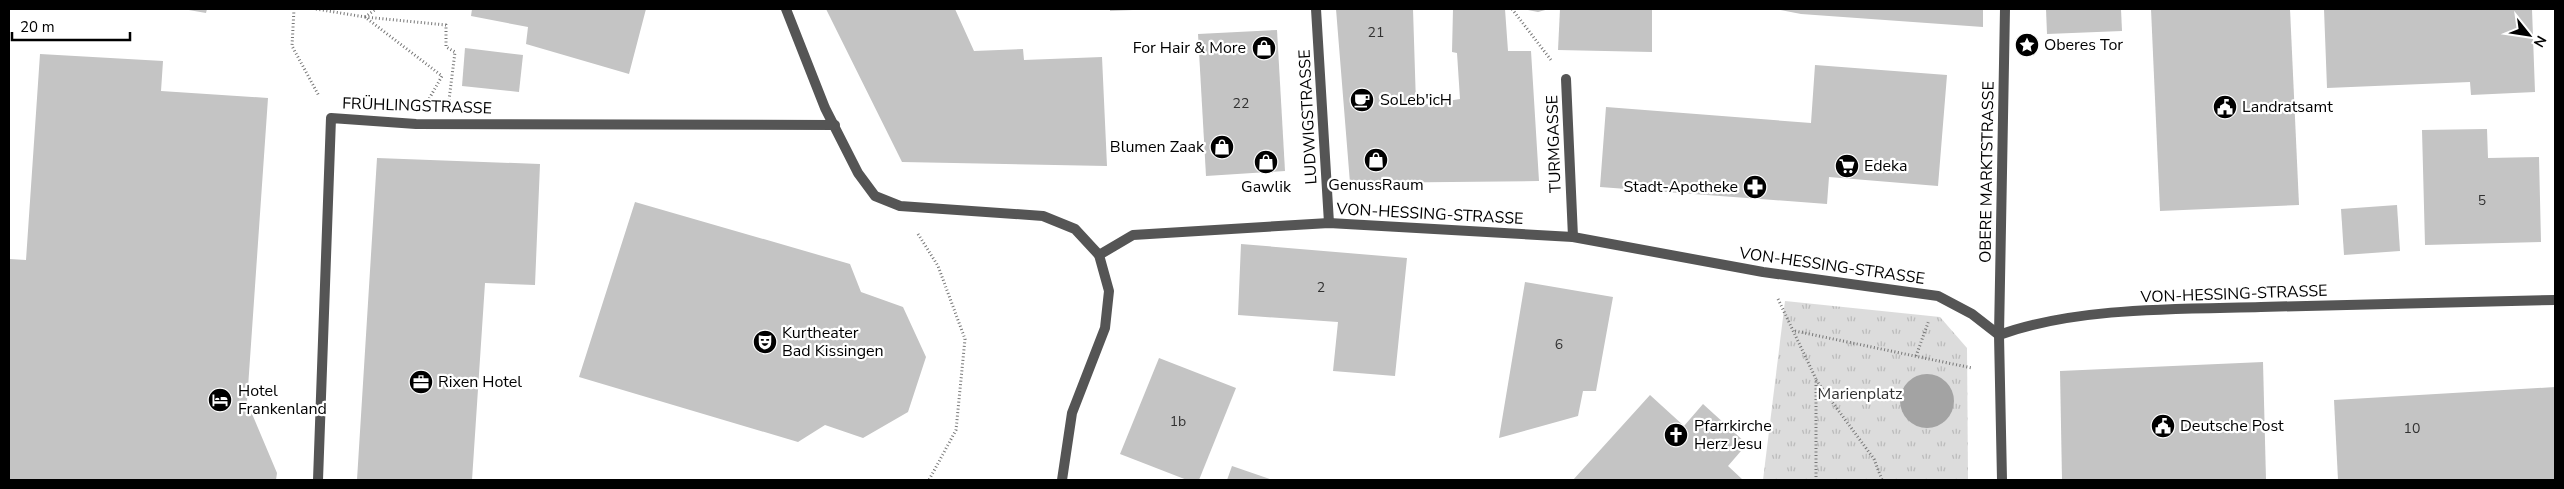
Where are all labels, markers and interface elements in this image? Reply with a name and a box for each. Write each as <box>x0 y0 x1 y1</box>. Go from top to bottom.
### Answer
scale bar <box>12 10 130 42</box>
north arrow <box>2504 10 2554 60</box>
text: 20 m <box>20 17 55 37</box>
house number: 21 <box>1368 23 1384 42</box>
place icon: Oberes Tor <box>2014 32 2040 58</box>
text: N <box>2529 32 2551 51</box>
place label: Oberes Tor <box>2044 34 2123 56</box>
shop icon: For Hair & More <box>1251 35 1277 61</box>
place label: For Hair & More <box>1133 37 1246 59</box>
street label: LUDWIGSTRASSE <box>1293 49 1323 185</box>
street label: OBERE MARKTSTRASSE <box>1974 81 2000 263</box>
cafe icon: SoLeb'icH <box>1349 87 1375 113</box>
place label: SoLeb'icH <box>1380 89 1452 111</box>
street label: FRÜHLINGSTRASSE <box>342 92 492 120</box>
house number: 22 <box>1233 94 1249 113</box>
public building icon: Landratsamt <box>2212 94 2238 120</box>
street label: TURMGASSE <box>1541 95 1567 193</box>
place label: Landratsamt <box>2242 96 2333 118</box>
shop icon: Blumen Zaak <box>1209 134 1235 160</box>
place label: Blumen Zaak <box>1110 136 1205 158</box>
shop icon: GenussRaum <box>1363 147 1389 173</box>
shop icon: Gawlik <box>1253 149 1279 175</box>
supermarket icon: Edeka <box>1834 153 1860 179</box>
place label: Edeka <box>1864 155 1908 177</box>
place label: GenussRaum <box>1328 174 1424 196</box>
pharmacy icon: Stadt-Apotheke <box>1742 174 1768 200</box>
place label: Gawlik <box>1241 176 1292 198</box>
place label: Stadt-Apotheke <box>1624 176 1738 198</box>
house number: 5 <box>2478 191 2486 210</box>
street label: VON-HESSING-STRASSE <box>1335 198 1524 230</box>
street label: VON-HESSING-STRASSE <box>1737 242 1926 290</box>
house number: 2 <box>1317 278 1325 297</box>
street label: VON-HESSING-STRASSE <box>2139 280 2328 308</box>
place label: Kurtheater Bad Kissingen <box>782 322 884 362</box>
theatre icon: Kurtheater Bad Kissingen <box>752 329 778 355</box>
house number: 6 <box>1555 335 1563 354</box>
office icon: Rixen Hotel <box>408 369 434 395</box>
place label: Rixen Hotel <box>438 371 522 393</box>
place label: Hotel Frankenland <box>238 380 327 420</box>
park label: Marienplatz <box>1818 383 1902 405</box>
hotel icon: Hotel Frankenland <box>207 387 233 413</box>
house number: 1b <box>1170 412 1186 431</box>
public building icon: Deutsche Post <box>2150 413 2176 439</box>
place label: Pfarrkirche Herz Jesu <box>1694 415 1772 455</box>
place label: Deutsche Post <box>2180 415 2284 437</box>
house number: 10 <box>2404 419 2420 438</box>
church icon: Pfarrkirche Herz Jesu <box>1663 422 1689 448</box>

